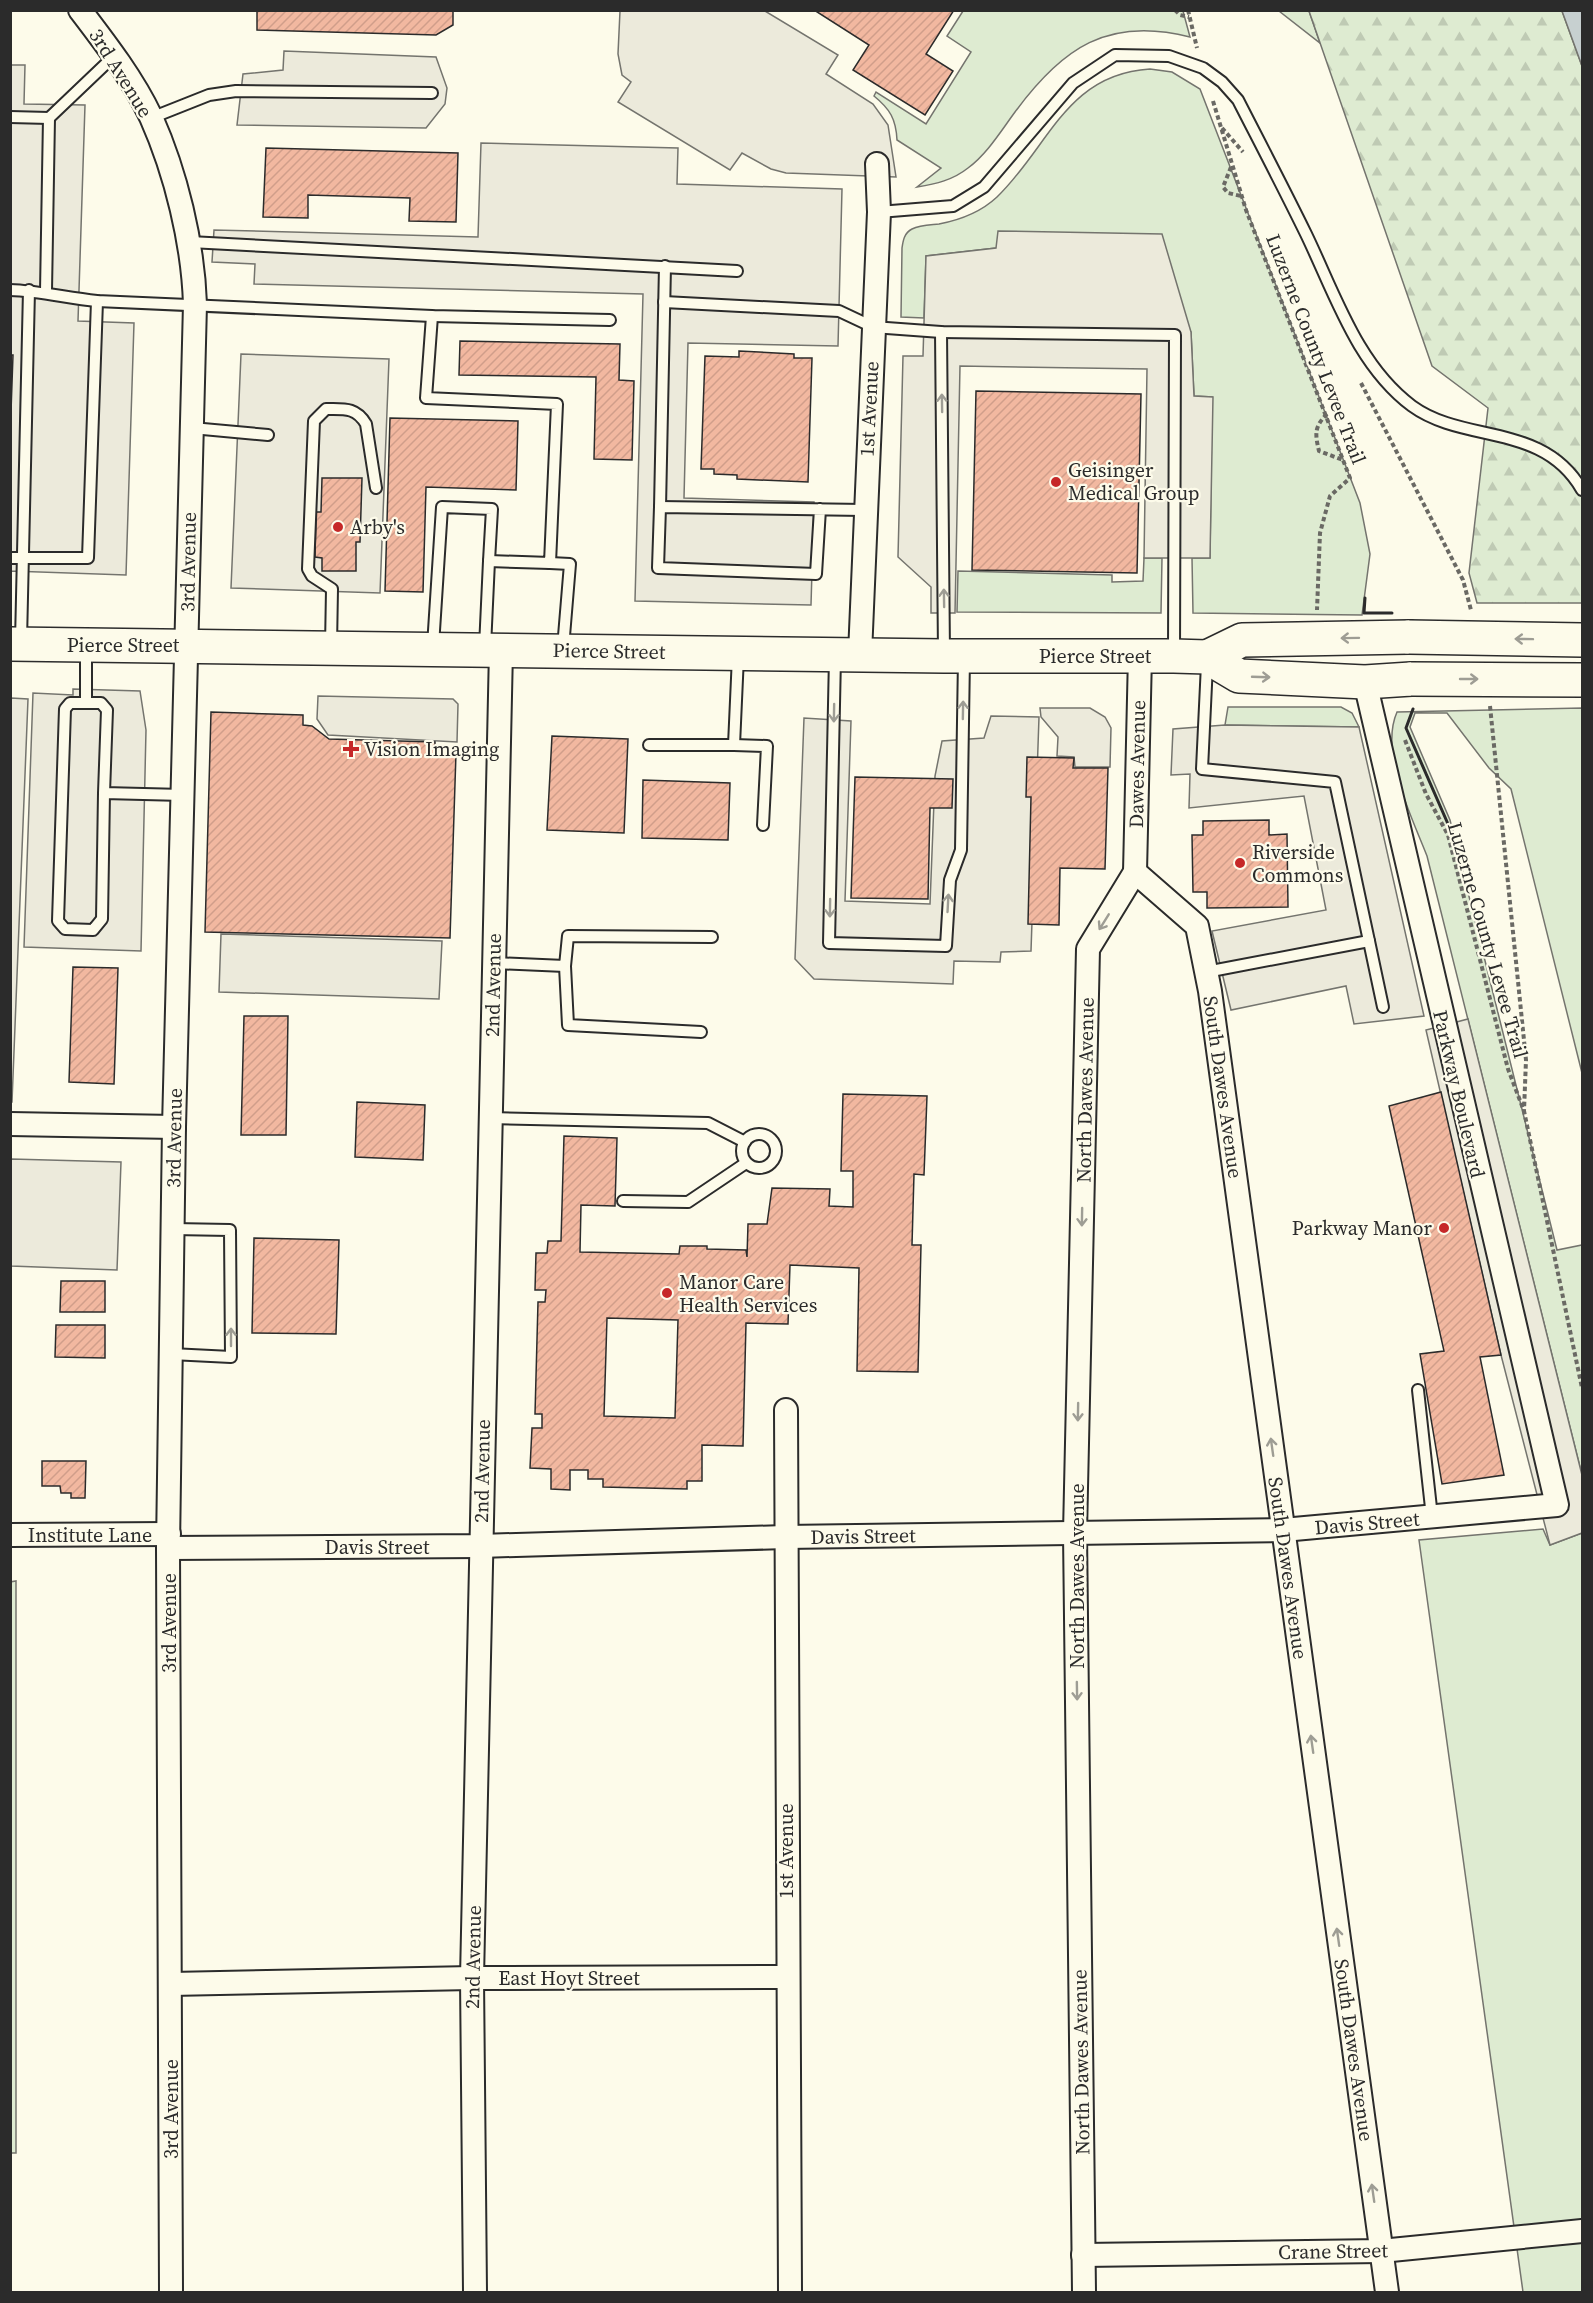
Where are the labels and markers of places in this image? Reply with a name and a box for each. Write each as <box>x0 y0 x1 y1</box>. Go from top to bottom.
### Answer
place label: Geisinger Medical Group <box>1068 456 1200 507</box>
marker: Geisinger Medical Group <box>1049 475 1063 489</box>
place label: Arby's <box>350 513 405 541</box>
marker: Arby's <box>331 520 345 534</box>
place label: Vision Imaging <box>364 735 499 763</box>
marker: Vision Imaging <box>342 740 360 758</box>
place label: Riverside Commons <box>1252 838 1343 889</box>
marker: Riverside Commons <box>1233 856 1247 870</box>
place label: Parkway Manor <box>1292 1214 1433 1242</box>
marker: Parkway Manor <box>1437 1221 1451 1235</box>
place label: Manor Care Health Services <box>679 1268 817 1319</box>
marker: Manor Care Health Services <box>660 1286 674 1300</box>

